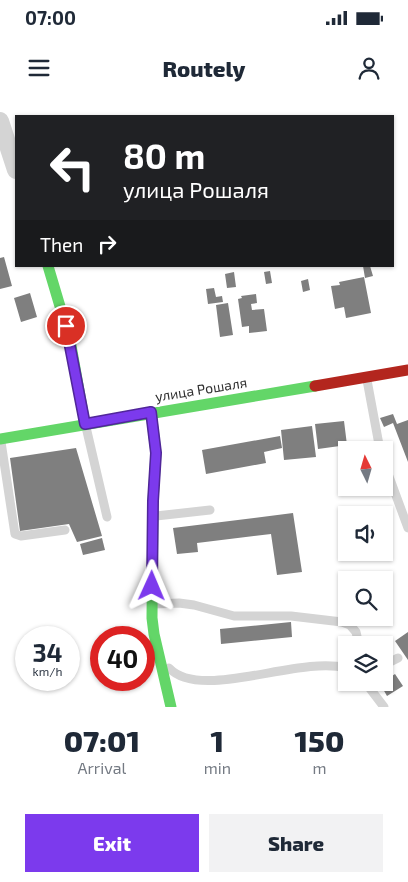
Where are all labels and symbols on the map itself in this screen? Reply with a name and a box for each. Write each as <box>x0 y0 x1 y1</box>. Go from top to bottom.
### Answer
pin <box>45 305 87 347</box>
street label: улица Рошаля <box>154 373 248 405</box>
north arrow <box>338 441 392 496</box>
position arrow <box>125 559 177 611</box>
speed limit sign: 40 <box>90 626 155 691</box>

